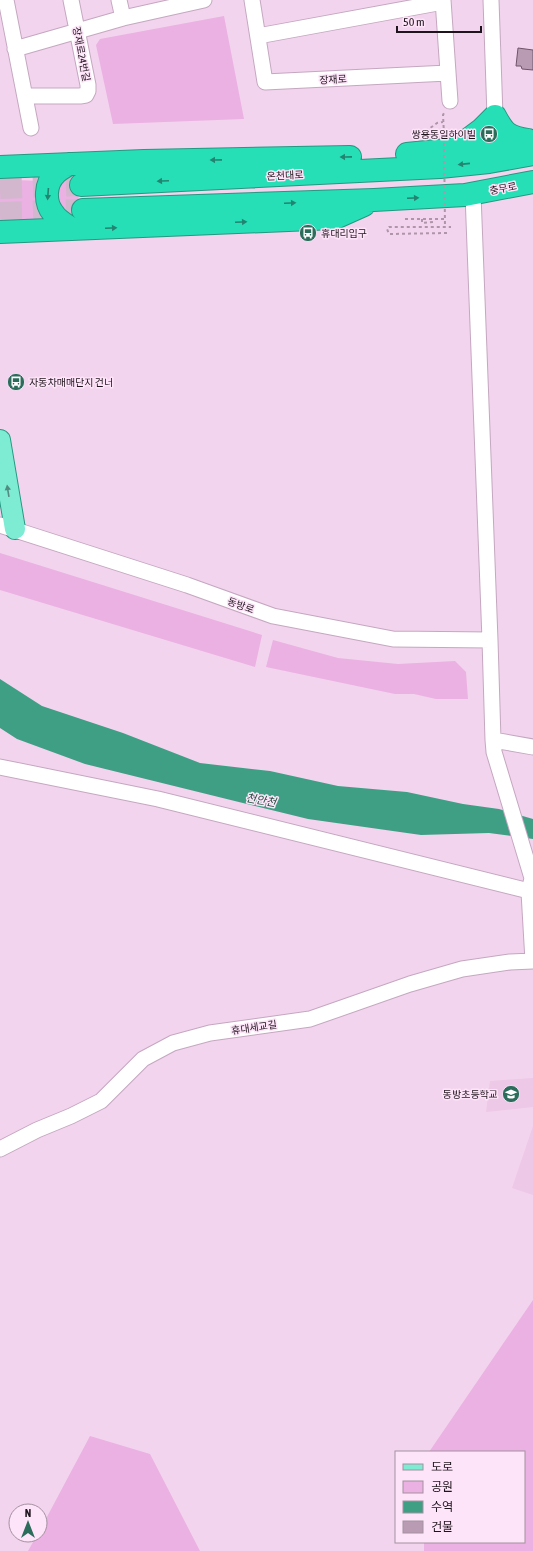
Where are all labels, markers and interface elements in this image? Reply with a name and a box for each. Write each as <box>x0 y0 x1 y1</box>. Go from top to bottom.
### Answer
scale bar <box>397 8 481 34</box>
text: 50 m <box>403 15 425 29</box>
street label: 장재로24번길 <box>71 26 92 82</box>
street label: 장재로 <box>319 73 347 86</box>
bus stop icon: 쌍용동일하이빌 <box>479 124 499 144</box>
place label: 쌍용동일하이빌 <box>412 129 476 140</box>
one-way arrow <box>339 154 352 160</box>
one-way arrow <box>210 156 222 163</box>
one-way arrow <box>458 161 470 167</box>
street label: 온천대로 <box>266 169 304 182</box>
one-way arrow <box>157 177 169 184</box>
street label: 충무로 <box>488 180 518 197</box>
one-way arrow <box>45 187 52 200</box>
one-way arrow <box>407 194 419 201</box>
one-way arrow <box>284 200 297 206</box>
one-way arrow <box>235 218 247 225</box>
bus stop icon: 휴대리입구 <box>298 223 318 243</box>
one-way arrow <box>105 224 117 231</box>
place label: 휴대리입구 <box>321 228 367 239</box>
bus stop icon: 자동차매매단지 건너 <box>6 372 26 392</box>
place label: 자동차매매단지 건너 <box>29 377 113 388</box>
one-way arrow <box>5 485 11 497</box>
street label: 동방로 <box>226 596 256 615</box>
water label: 천안천 <box>245 791 279 809</box>
street label: 휴대세교길 <box>231 1019 278 1036</box>
school or university icon: 동방초등학교 <box>501 1084 521 1104</box>
place label: 동방초등학교 <box>443 1089 498 1100</box>
legend <box>395 1451 525 1543</box>
text: 도로 <box>431 1460 453 1474</box>
text: 공원 <box>431 1480 453 1494</box>
text: 수역 <box>431 1500 453 1514</box>
north arrow <box>8 1503 48 1543</box>
text: N <box>25 1507 31 1519</box>
text: 건물 <box>431 1520 453 1534</box>

